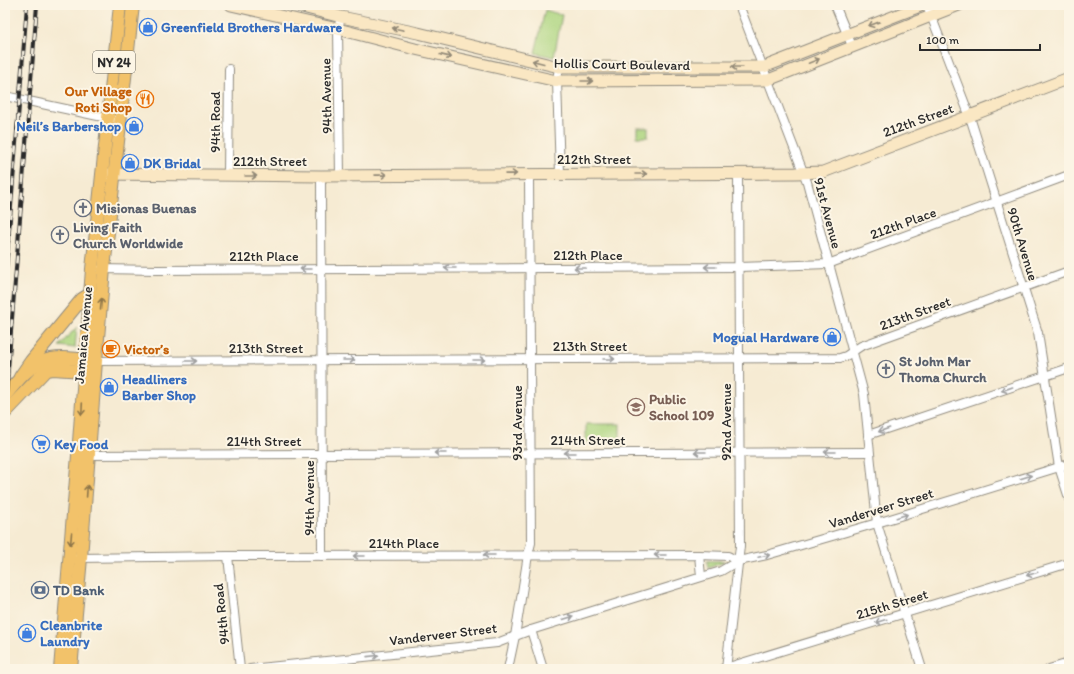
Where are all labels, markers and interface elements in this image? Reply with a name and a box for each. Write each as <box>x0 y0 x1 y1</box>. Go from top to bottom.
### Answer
shop icon: Greenfield Brothers Hardware <box>138 17 158 37</box>
place label: Greenfield Brothers Hardware <box>161 19 343 36</box>
one-way arrow <box>868 21 880 29</box>
one-way arrow <box>392 24 405 32</box>
scale bar <box>920 26 1040 52</box>
text: 100 m <box>926 33 959 47</box>
road number: NY 24 <box>93 51 135 73</box>
one-way arrow <box>439 52 452 60</box>
street label: Hollis Court Boulevard <box>554 55 691 74</box>
one-way arrow <box>807 57 819 65</box>
street label: 94th Avenue <box>317 58 336 134</box>
one-way arrow <box>532 58 545 65</box>
one-way arrow <box>731 63 744 71</box>
one-way arrow <box>580 77 593 85</box>
place label: Our Village Roti Shop <box>65 83 133 116</box>
restaurant icon: Our Village Roti Shop <box>135 89 155 109</box>
street label: 94th Road <box>207 91 224 153</box>
street label: 212th Street <box>880 100 956 141</box>
shop icon: Neil’s Barbershop <box>124 116 144 136</box>
place label: Neil’s Barbershop <box>16 118 121 135</box>
street label: 212th Street <box>557 151 631 168</box>
shop icon: DK Bridal <box>120 153 140 173</box>
street label: 212th Street <box>233 153 307 170</box>
place label: DK Bridal <box>143 155 202 172</box>
one-way arrow <box>504 170 517 178</box>
one-way arrow <box>634 170 647 178</box>
one-way arrow <box>374 171 387 179</box>
one-way arrow <box>244 172 257 179</box>
street label: 91st Avenue <box>810 176 845 251</box>
church icon: Misionas Buenas <box>73 198 93 218</box>
place label: Misionas Buenas <box>96 200 197 217</box>
street label: 212th Place <box>868 204 939 243</box>
street label: 90th Avenue <box>1003 205 1042 283</box>
place label: Living Faith Church Worldwide <box>73 219 184 252</box>
church icon: Living Faith Church Worldwide <box>50 225 70 245</box>
street label: 212th Place <box>553 247 623 264</box>
street label: 212th Place <box>229 248 299 265</box>
one-way arrow <box>704 263 717 271</box>
one-way arrow <box>444 264 457 272</box>
one-way arrow <box>574 264 587 272</box>
one-way arrow <box>300 265 313 273</box>
street label: Jamaica Avenue <box>71 286 96 384</box>
street label: 213th Street <box>877 293 953 334</box>
one-way arrow <box>97 298 105 311</box>
shop icon: Mogual Hardware <box>822 327 842 347</box>
place label: Mogual Hardware <box>713 329 819 346</box>
street label: 213th Street <box>553 338 627 355</box>
cafe icon: Victor’s <box>101 339 121 359</box>
street label: 213th Street <box>229 340 303 357</box>
place label: Victor’s <box>124 341 169 358</box>
place label: St John Mar Thoma Church <box>898 353 987 386</box>
one-way arrow <box>602 355 615 363</box>
one-way arrow <box>342 356 355 364</box>
one-way arrow <box>472 356 485 364</box>
one-way arrow <box>184 357 197 365</box>
church icon: St John Mar Thoma Church <box>876 359 896 379</box>
place label: Headliners Barber Shop <box>122 371 196 404</box>
shop icon: Headliners Barber Shop <box>99 377 119 397</box>
street label: 92nd Avenue <box>718 383 735 461</box>
street label: 93rd Avenue <box>509 385 526 461</box>
one-way arrow <box>1001 385 1013 393</box>
place label: Public School 109 <box>649 391 714 424</box>
school or university icon: Public School 109 <box>626 397 646 417</box>
one-way arrow <box>78 402 85 415</box>
one-way arrow <box>877 427 890 434</box>
street label: 214th Street <box>550 432 626 449</box>
street label: 214th Street <box>226 433 302 450</box>
supermarket icon: Key Food <box>31 434 51 454</box>
place label: Key Food <box>54 436 109 453</box>
one-way arrow <box>694 448 707 456</box>
one-way arrow <box>824 448 837 456</box>
one-way arrow <box>434 449 447 457</box>
one-way arrow <box>564 449 577 457</box>
street label: 94th Avenue <box>301 460 318 536</box>
one-way arrow <box>1020 473 1033 480</box>
one-way arrow <box>83 485 90 498</box>
street label: Vanderveer Street <box>827 485 935 532</box>
one-way arrow <box>896 511 908 519</box>
one-way arrow <box>67 532 74 545</box>
street label: 214th Place <box>369 535 440 552</box>
one-way arrow <box>483 551 496 559</box>
one-way arrow <box>654 551 667 559</box>
one-way arrow <box>757 551 770 559</box>
one-way arrow <box>353 552 366 560</box>
one-way arrow <box>1025 571 1038 578</box>
bank icon: TD Bank <box>30 580 50 600</box>
place label: TD Bank <box>52 582 105 599</box>
street label: 94th Road <box>210 582 233 645</box>
street label: 215th Street <box>854 586 930 623</box>
one-way arrow <box>562 614 575 621</box>
place label: Cleanbrite Laundry <box>40 617 103 650</box>
one-way arrow <box>874 618 887 625</box>
street label: Vanderveer Street <box>388 619 498 650</box>
shop icon: Cleanbrite Laundry <box>17 623 37 643</box>
one-way arrow <box>366 652 379 660</box>

